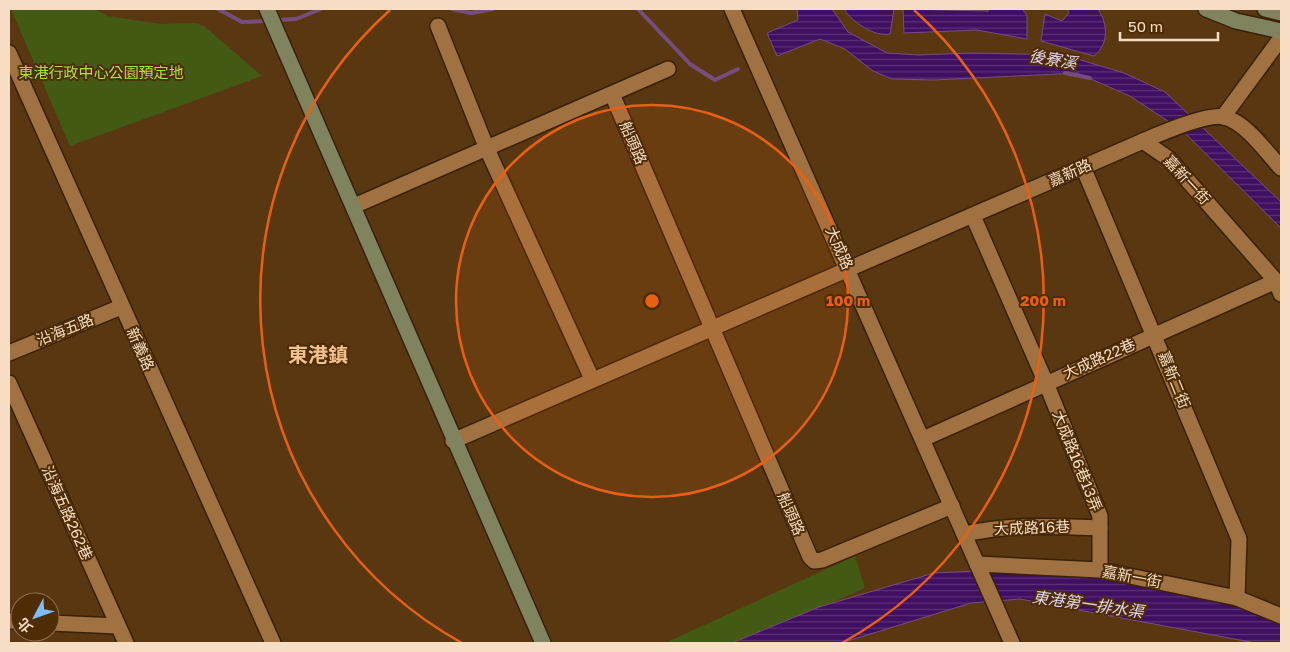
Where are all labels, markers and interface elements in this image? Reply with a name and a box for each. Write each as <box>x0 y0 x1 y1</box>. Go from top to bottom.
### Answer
scale bar <box>1120 10 1218 42</box>
text: 50 m <box>1128 17 1163 35</box>
water label: 後寮溪 <box>1028 45 1080 73</box>
park label: 東港行政中心公園預定地 <box>18 63 184 81</box>
street label: 船頭路 <box>617 118 651 167</box>
street label: 嘉新一街 <box>1161 151 1215 207</box>
street label: 嘉新路 <box>1045 155 1094 189</box>
street label: 大成路 <box>823 223 857 272</box>
text: 100 m <box>826 291 870 309</box>
text: 200 m <box>1020 291 1066 309</box>
centre of rings <box>643 292 661 310</box>
street label: 沿海五路 <box>33 309 96 349</box>
street label: 新義路 <box>124 324 158 373</box>
street label: 大成路22巷 <box>1060 334 1138 382</box>
district label: 東港鎮 <box>288 342 348 366</box>
street label: 嘉新二街 <box>1155 348 1195 411</box>
street label: 大成路16巷13弄 <box>1049 407 1106 514</box>
street label: 沿海五路262巷 <box>39 463 97 563</box>
street label: 船頭路 <box>775 489 809 538</box>
street label: 大成路16巷 <box>993 517 1070 537</box>
street label: 嘉新一街 <box>1101 561 1163 591</box>
water label: 東港第一排水渠 <box>1031 586 1147 622</box>
north arrow <box>10 592 60 642</box>
text: 北 <box>14 615 36 637</box>

